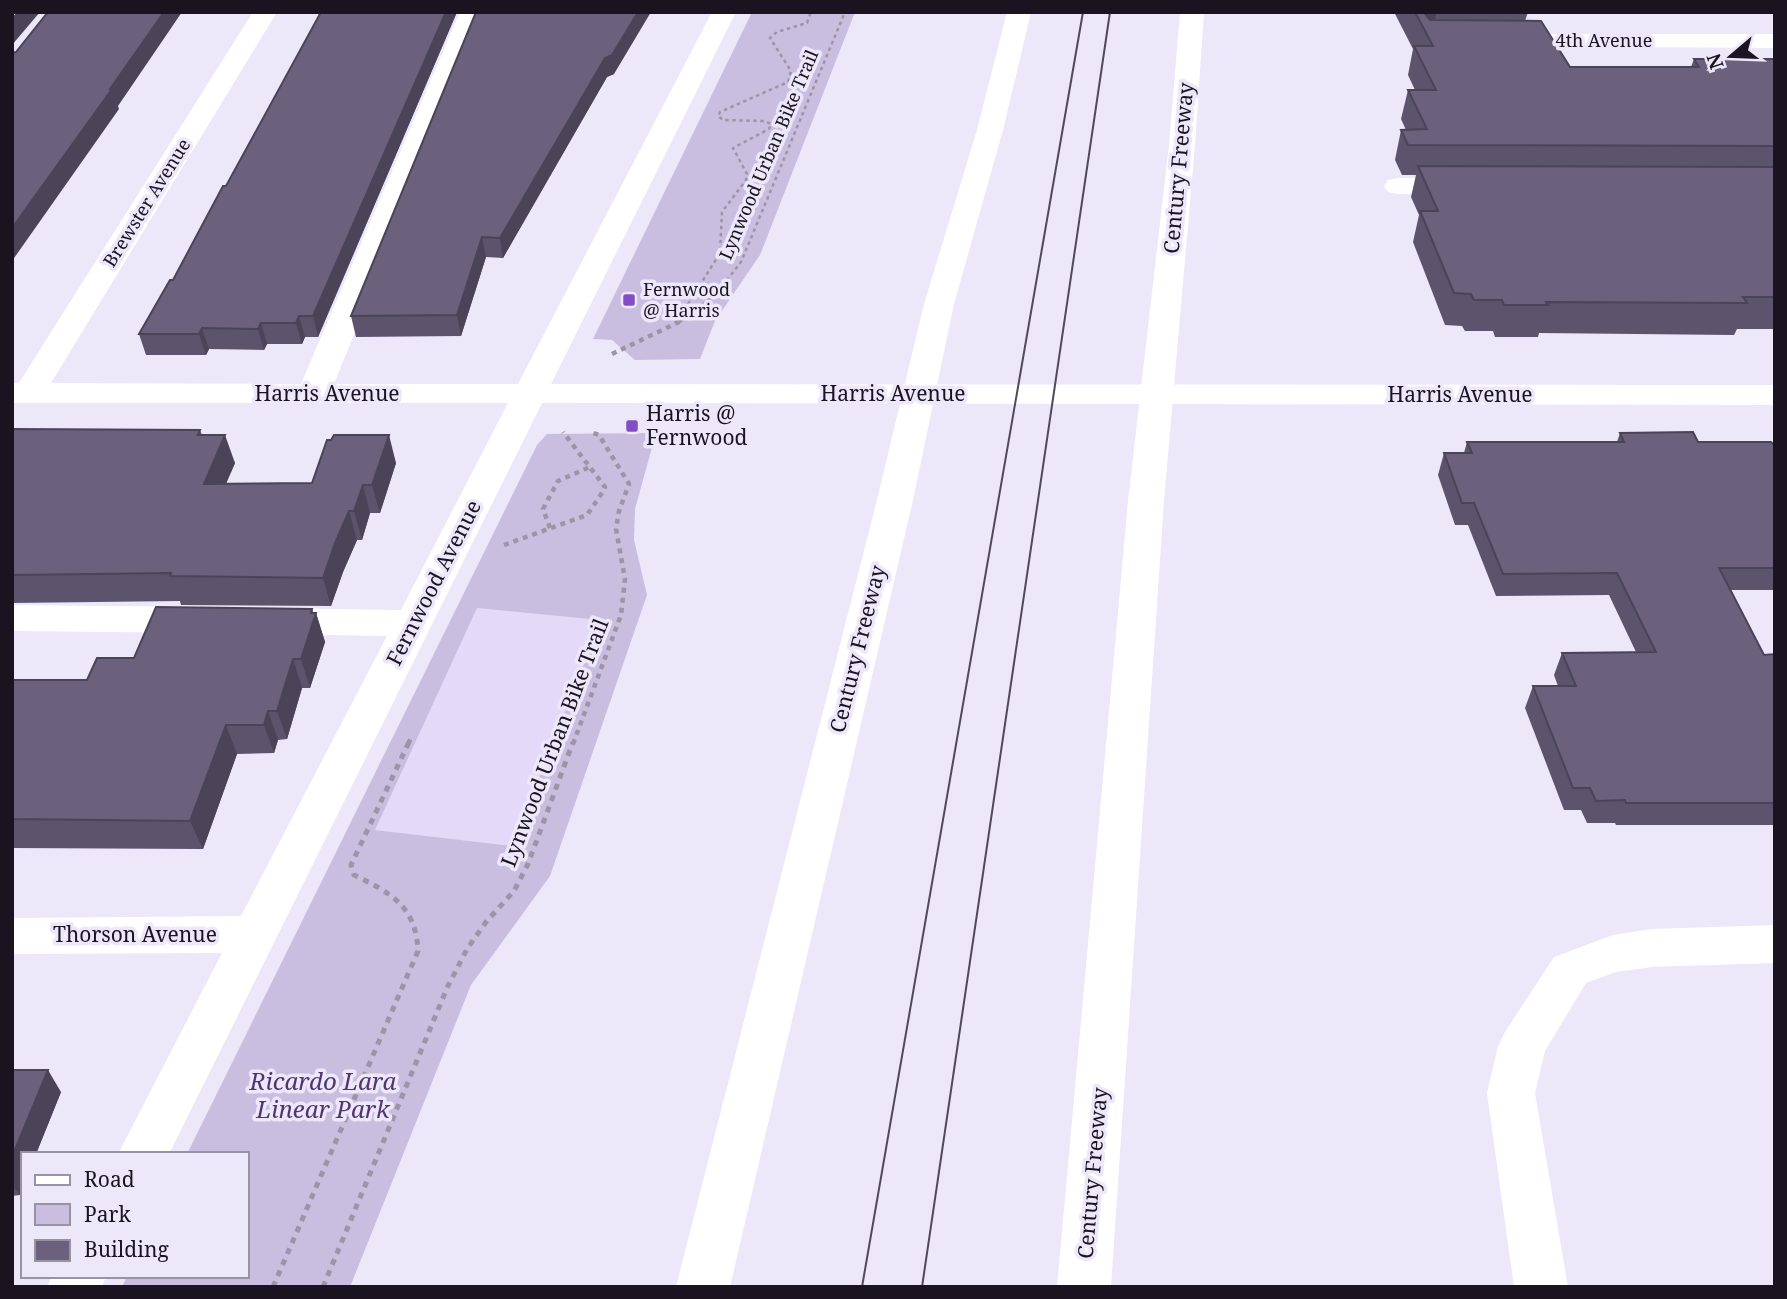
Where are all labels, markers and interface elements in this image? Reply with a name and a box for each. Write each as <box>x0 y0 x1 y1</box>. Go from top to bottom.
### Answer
north arrow <box>1696 21 1766 91</box>
street label: 4th Avenue <box>1556 28 1652 52</box>
street label: Lynwood Urban Bike Trail <box>713 46 823 263</box>
text: N <box>1700 50 1730 73</box>
street label: Century Freeway <box>1157 81 1199 255</box>
street label: Brewster Avenue <box>97 134 195 271</box>
place label: Fernwood @ Harris <box>643 277 730 322</box>
marker: Fernwood @ Harris <box>621 292 637 308</box>
street label: Harris Avenue <box>255 379 399 407</box>
street label: Harris Avenue <box>821 379 965 407</box>
street label: Harris Avenue <box>1388 380 1532 408</box>
place label: Harris @ Fernwood <box>646 399 748 451</box>
marker: Harris @ Fernwood <box>624 418 640 434</box>
street label: Fernwood Avenue <box>379 495 487 670</box>
street label: Century Freeway <box>823 562 891 735</box>
street label: Lynwood Urban Bike Trail <box>494 614 615 871</box>
street label: Thorson Avenue <box>53 920 217 948</box>
park label: Ricardo Lara Linear Park <box>249 1064 397 1125</box>
street label: Century Freeway <box>1071 1086 1113 1260</box>
legend <box>21 1152 248 1278</box>
text: Road <box>84 1165 135 1193</box>
text: Park <box>84 1200 131 1228</box>
text: Building <box>84 1235 169 1263</box>

